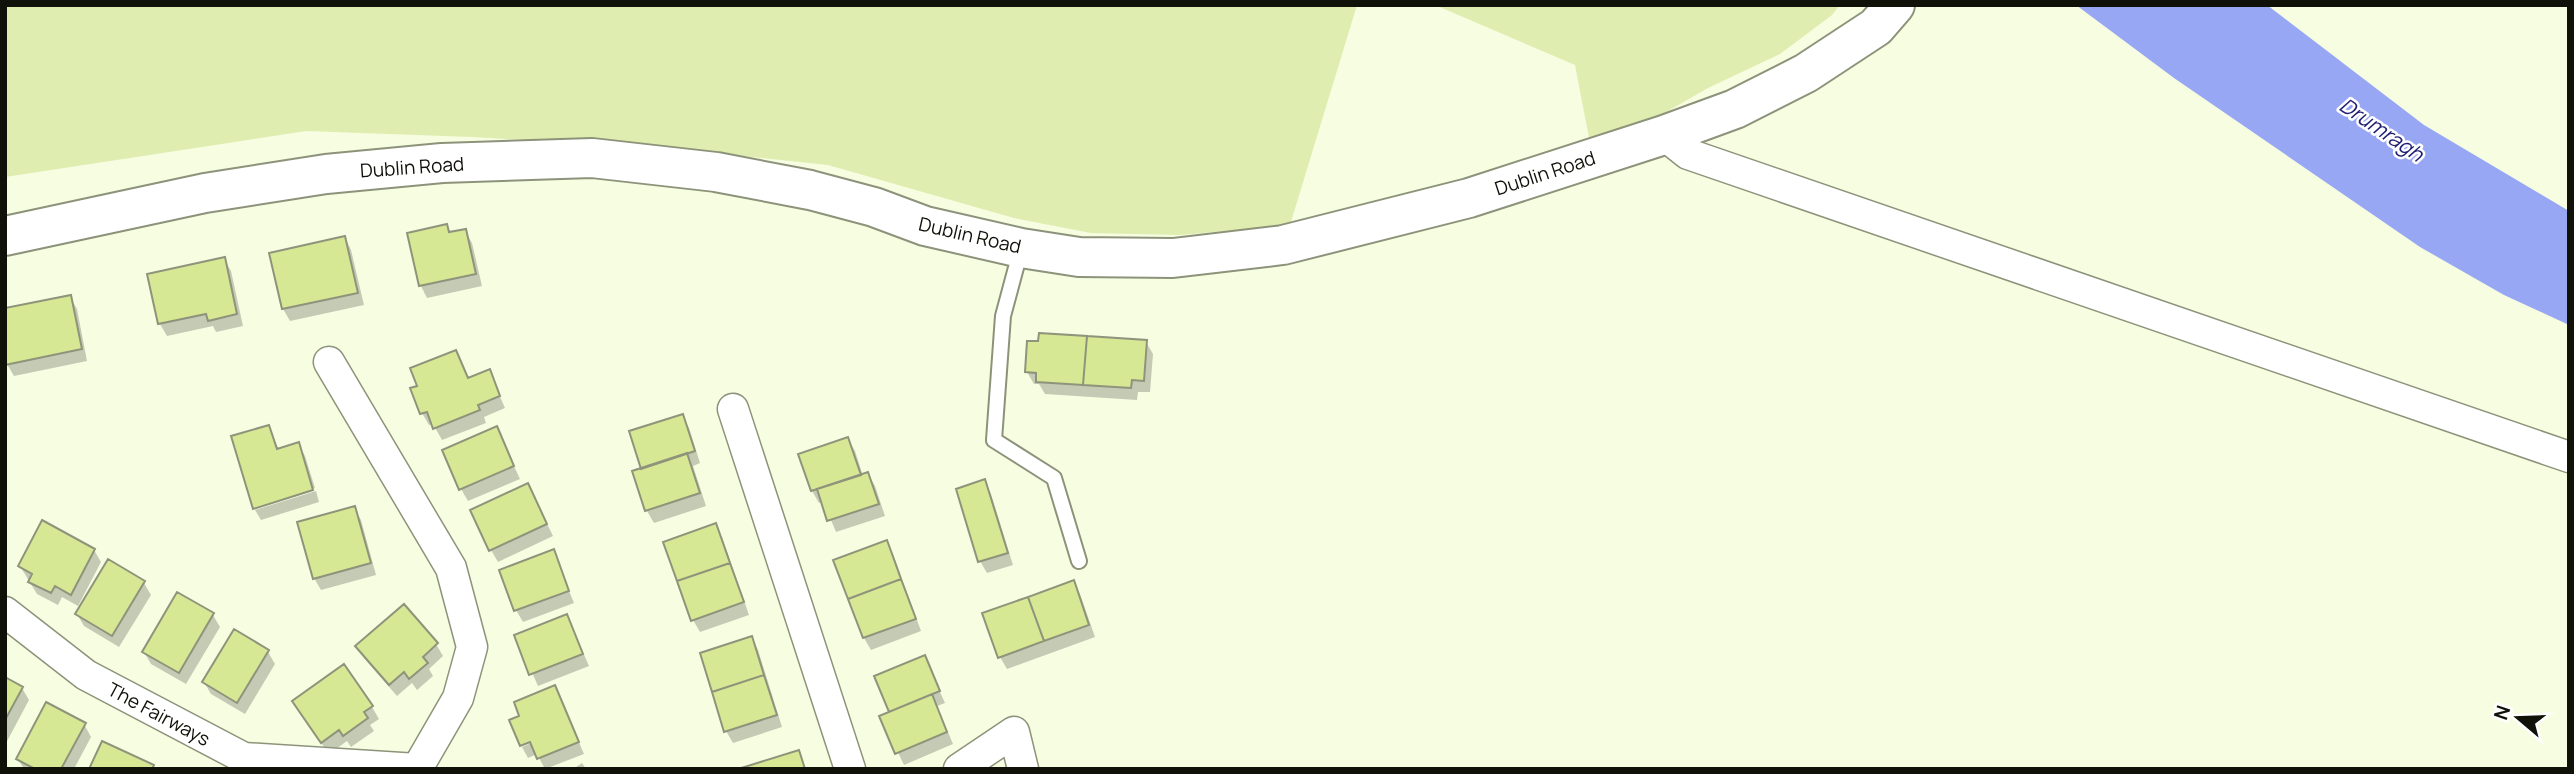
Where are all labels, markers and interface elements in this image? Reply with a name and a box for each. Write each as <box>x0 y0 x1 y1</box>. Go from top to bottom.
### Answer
water label: Drumragh <box>2335 91 2431 168</box>
street label: Dublin Road <box>1491 145 1599 201</box>
street label: Dublin Road <box>359 150 465 184</box>
street label: Dublin Road <box>916 211 1024 259</box>
street label: The Fairways <box>103 676 215 752</box>
north arrow <box>2483 683 2553 753</box>
text: N <box>2487 702 2516 723</box>

